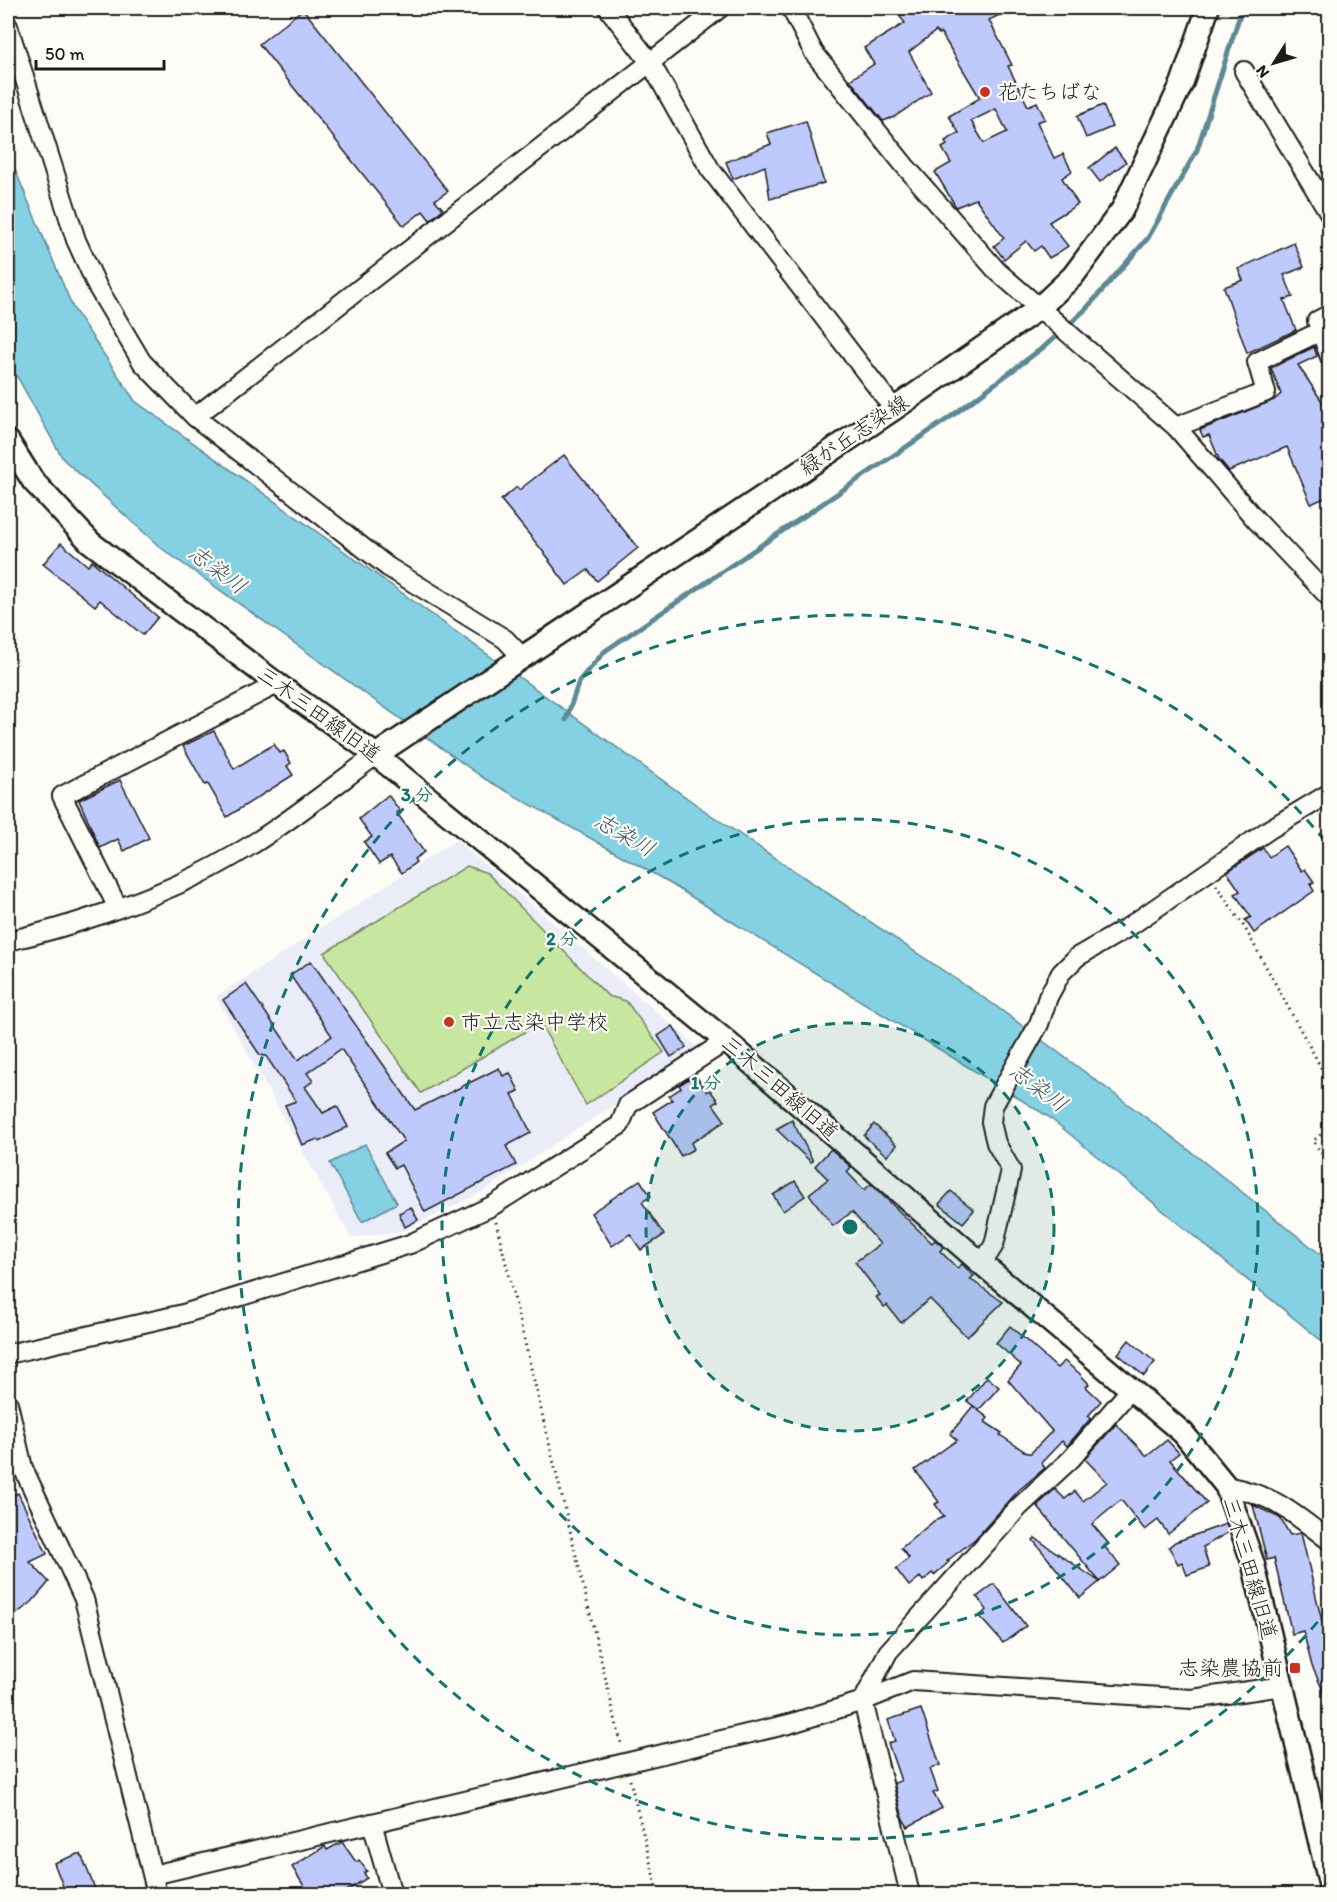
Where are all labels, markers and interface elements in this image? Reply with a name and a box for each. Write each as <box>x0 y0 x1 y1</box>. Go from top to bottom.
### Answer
scale bar <box>36 33 164 71</box>
north arrow <box>1244 33 1304 93</box>
text: 50 m <box>45 43 85 65</box>
text: N <box>1252 62 1273 82</box>
place label: 花たちばな <box>997 79 1102 104</box>
marker: 花たちばな <box>978 85 992 99</box>
street label: 緑が丘志染線 <box>795 389 913 480</box>
water label: 志染川 <box>183 539 252 600</box>
street label: 三木三田線旧道 <box>252 660 386 767</box>
text: 3 分 <box>401 784 433 806</box>
water label: 志染川 <box>589 806 660 863</box>
text: 2 分 <box>546 928 578 950</box>
place label: 市立志染中学校 <box>461 1009 608 1034</box>
marker: 市立志染中学校 <box>442 1015 456 1029</box>
street label: 三木三田線旧道 <box>717 1030 844 1145</box>
water label: 志染川 <box>1004 1057 1073 1118</box>
text: 1 分 <box>691 1072 721 1094</box>
centre of rings <box>840 1217 860 1237</box>
street label: 三木三田線旧道 <box>1218 1494 1283 1642</box>
place label: 志染農協前 <box>1178 1655 1283 1680</box>
marker: 志染農協前 <box>1288 1661 1302 1675</box>

